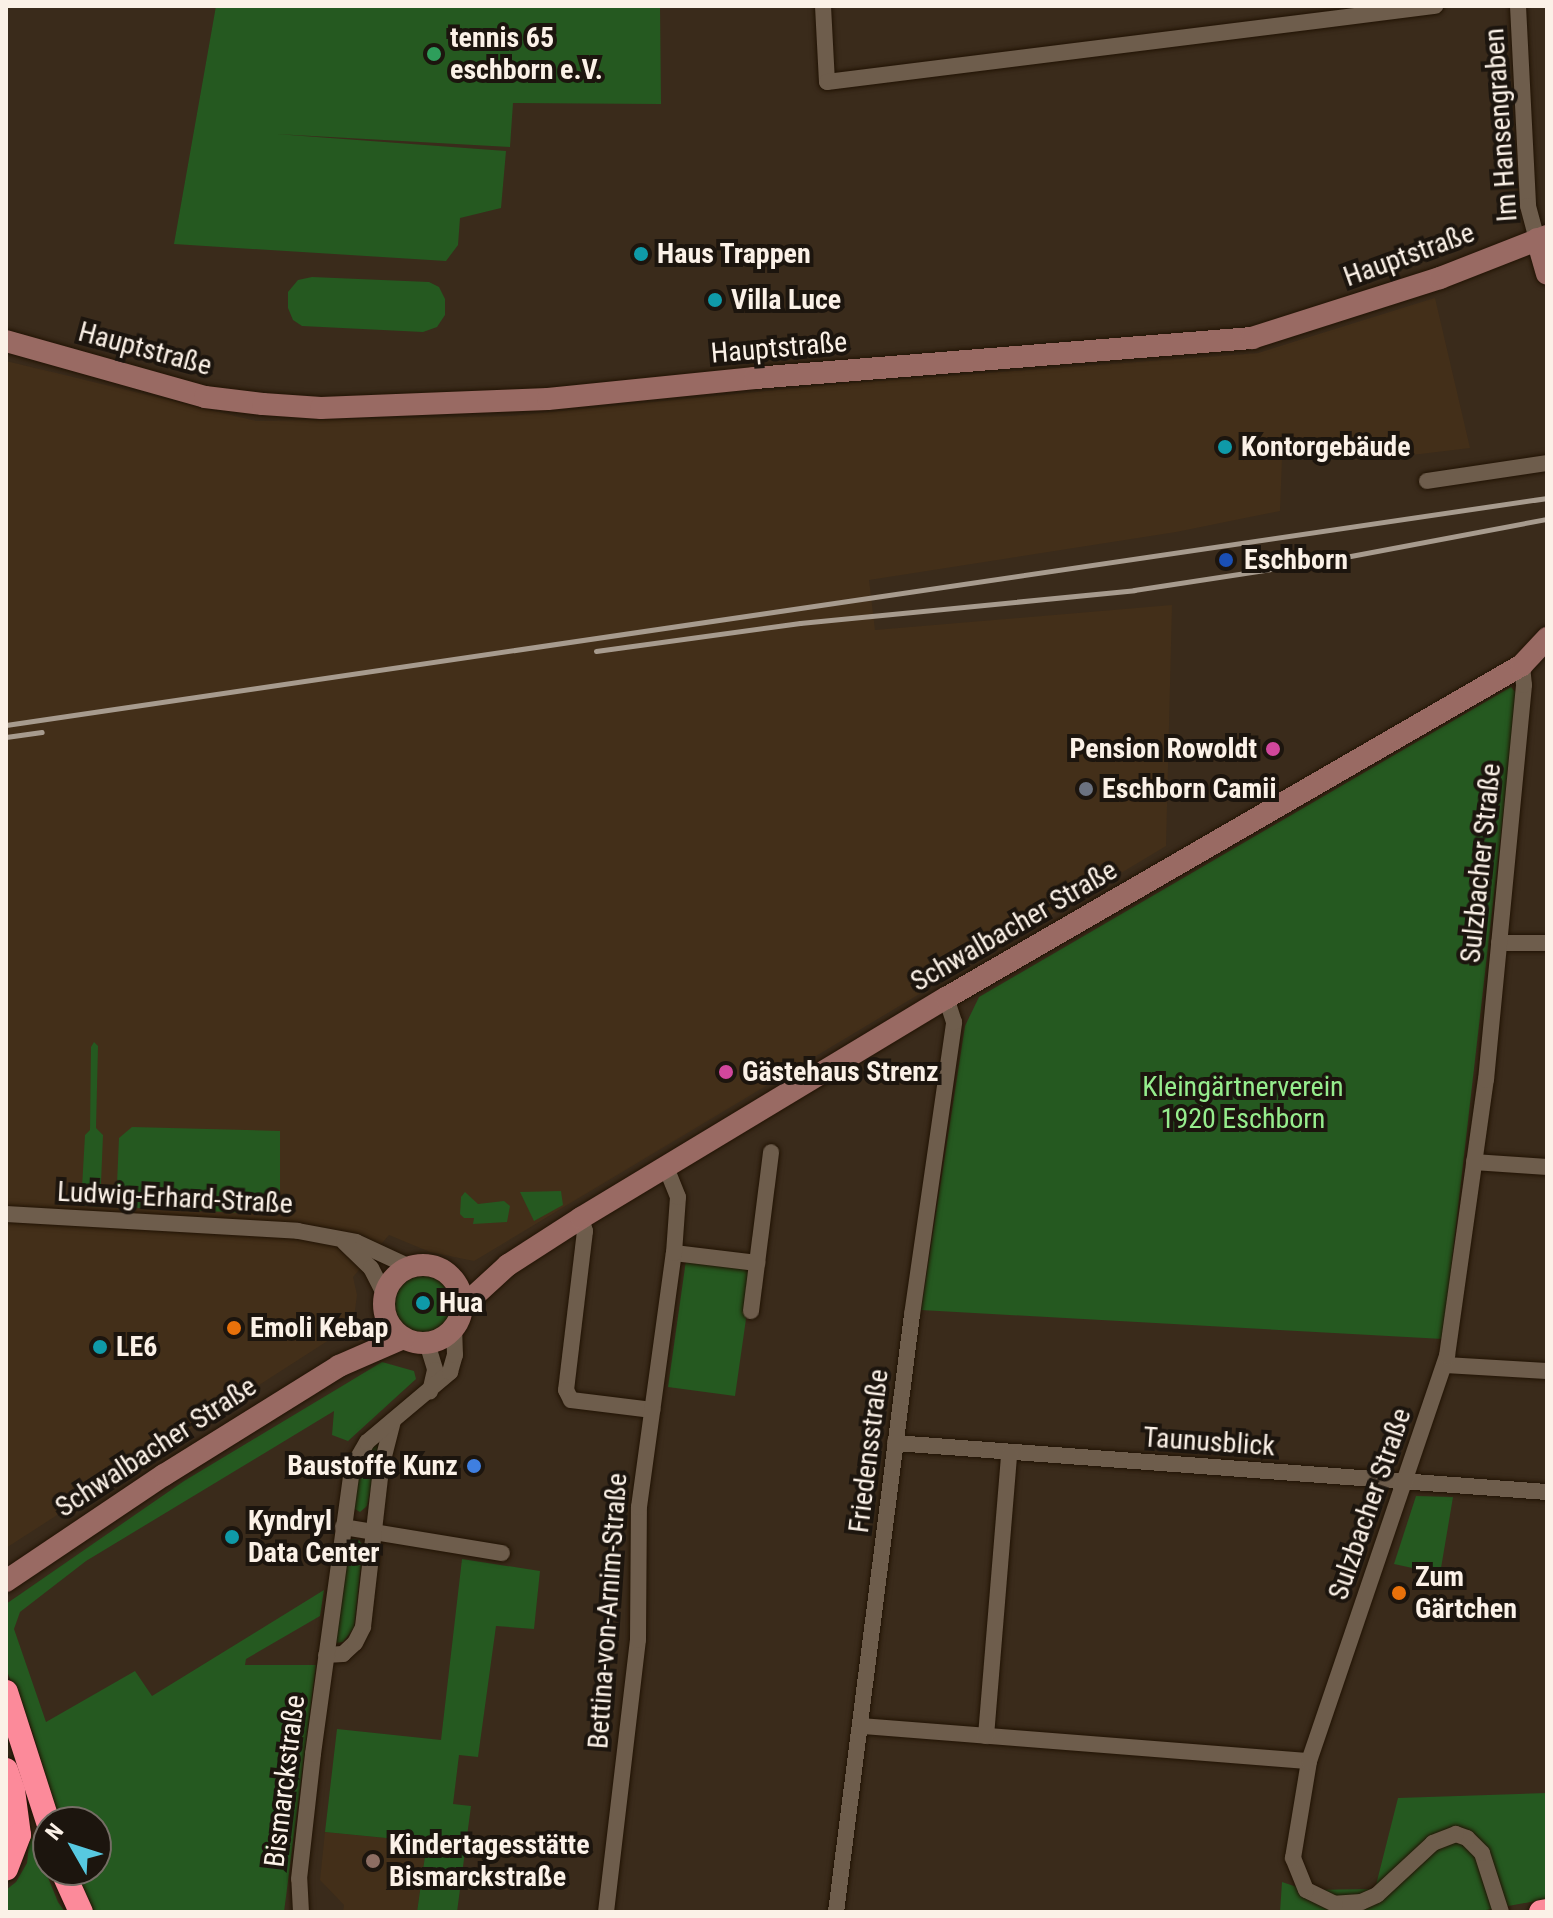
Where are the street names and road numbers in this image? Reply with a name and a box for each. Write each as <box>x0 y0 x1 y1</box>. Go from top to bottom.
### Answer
street label: Im Hansengraben <box>1477 27 1525 223</box>
street label: Hauptstraße <box>1339 216 1479 294</box>
street label: Hauptstraße <box>75 315 215 383</box>
street label: Hauptstraße <box>709 325 849 371</box>
street label: Sulzbacher Straße <box>1454 762 1508 964</box>
street label: Schwalbacher Straße <box>905 853 1123 999</box>
street label: Ludwig-Erhard-Straße <box>56 1175 294 1221</box>
street label: Friedensstraße <box>842 1367 896 1535</box>
street label: Schwalbacher Straße <box>49 1370 263 1524</box>
street label: Sulzbacher Straße <box>1321 1404 1419 1604</box>
street label: Taunusblick <box>1142 1421 1276 1463</box>
street label: Bettina-von-Arnim-Straße <box>582 1472 634 1750</box>
street label: Bismarckstraße <box>258 1693 312 1869</box>

